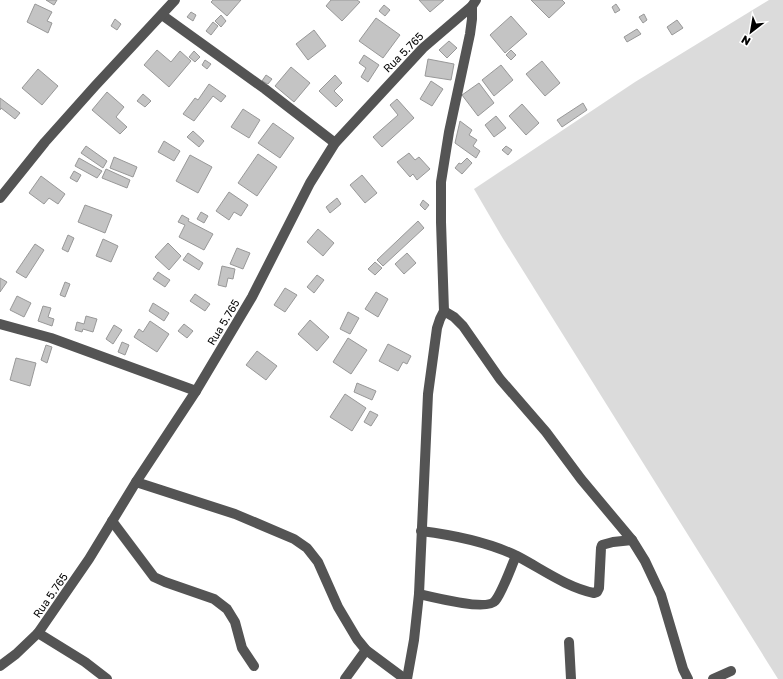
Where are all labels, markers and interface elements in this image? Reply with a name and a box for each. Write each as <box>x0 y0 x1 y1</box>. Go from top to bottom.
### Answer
north arrow <box>731 12 771 52</box>
street label: Rua 5.765 <box>380 29 426 75</box>
text: N <box>739 33 753 49</box>
street label: Rua 5.765 <box>204 297 242 347</box>
street label: Rua 5.765 <box>30 570 70 620</box>

